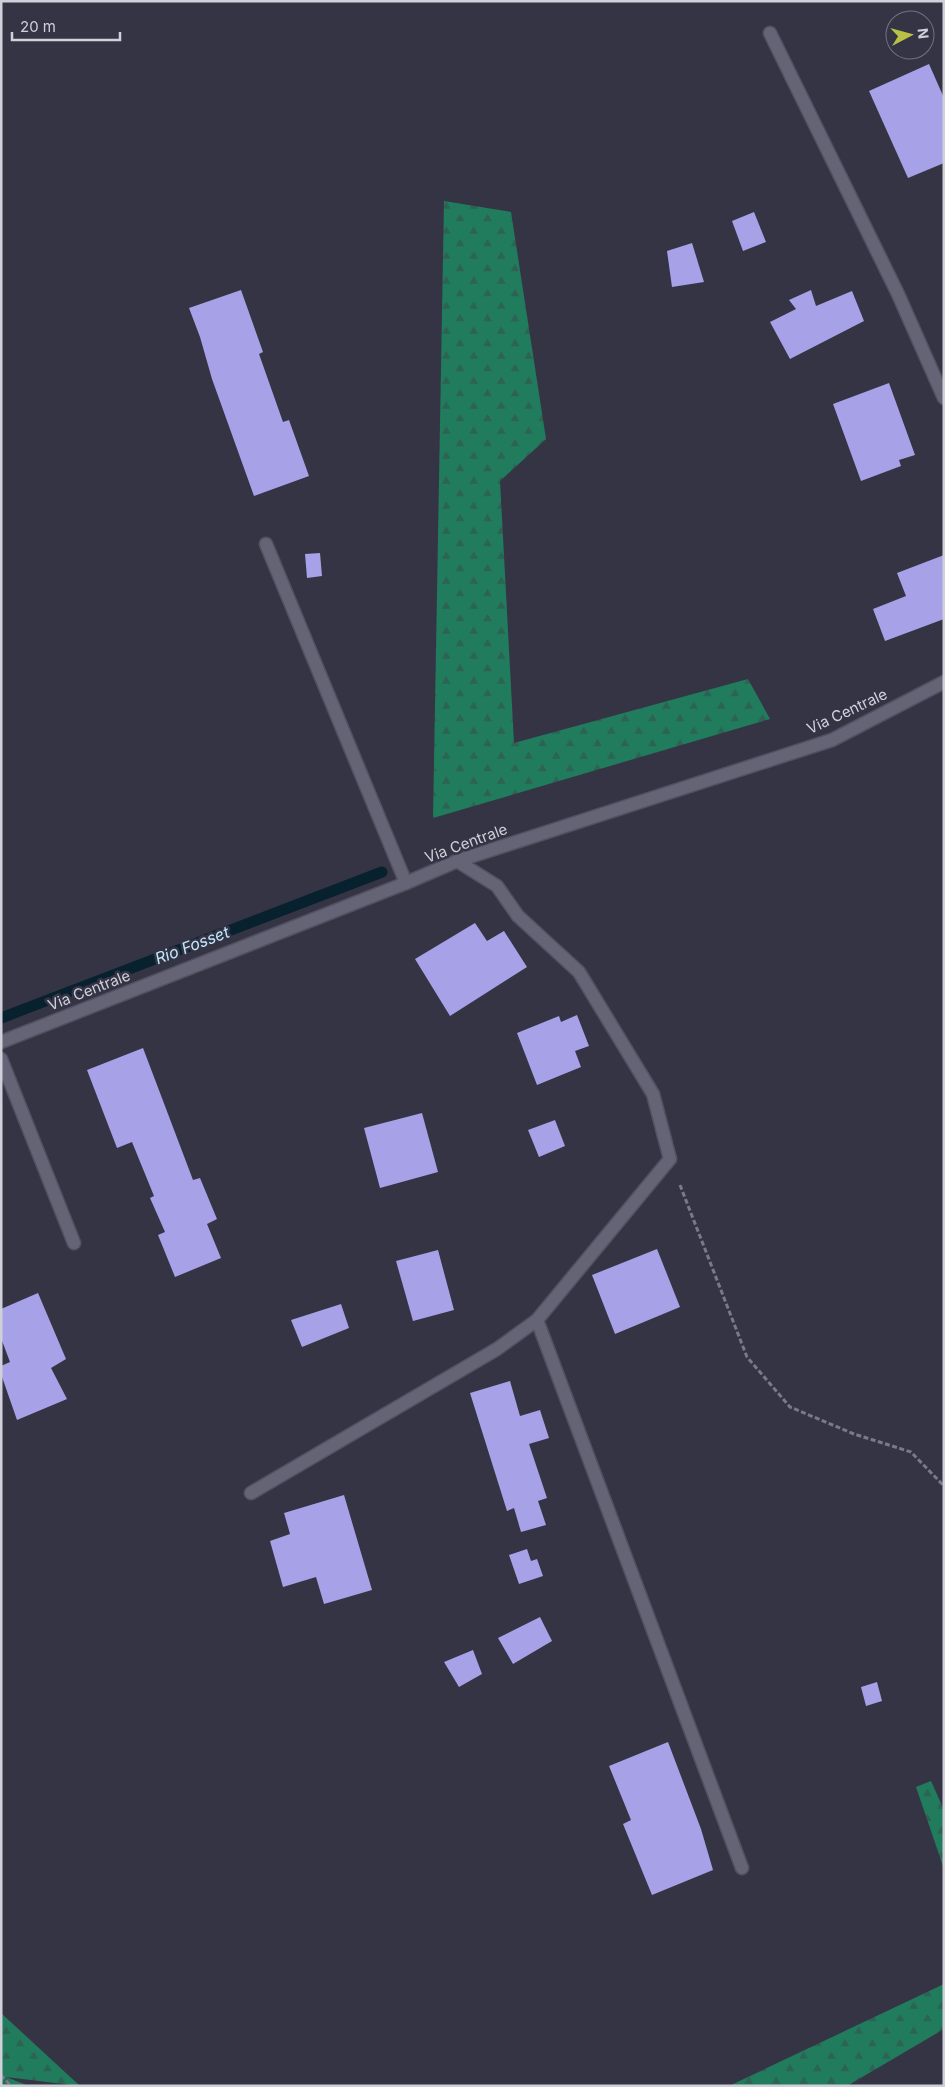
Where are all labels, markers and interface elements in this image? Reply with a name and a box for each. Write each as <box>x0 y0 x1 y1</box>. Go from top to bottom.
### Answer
scale bar <box>12 10 120 42</box>
north arrow <box>885 10 935 60</box>
text: 20 m <box>20 17 56 36</box>
text: N <box>914 27 932 40</box>
street label: Via Centrale <box>804 684 890 738</box>
street label: Via Centrale <box>422 819 510 867</box>
water label: Rio Fosset <box>152 921 233 968</box>
street label: Via Centrale <box>45 966 133 1014</box>

